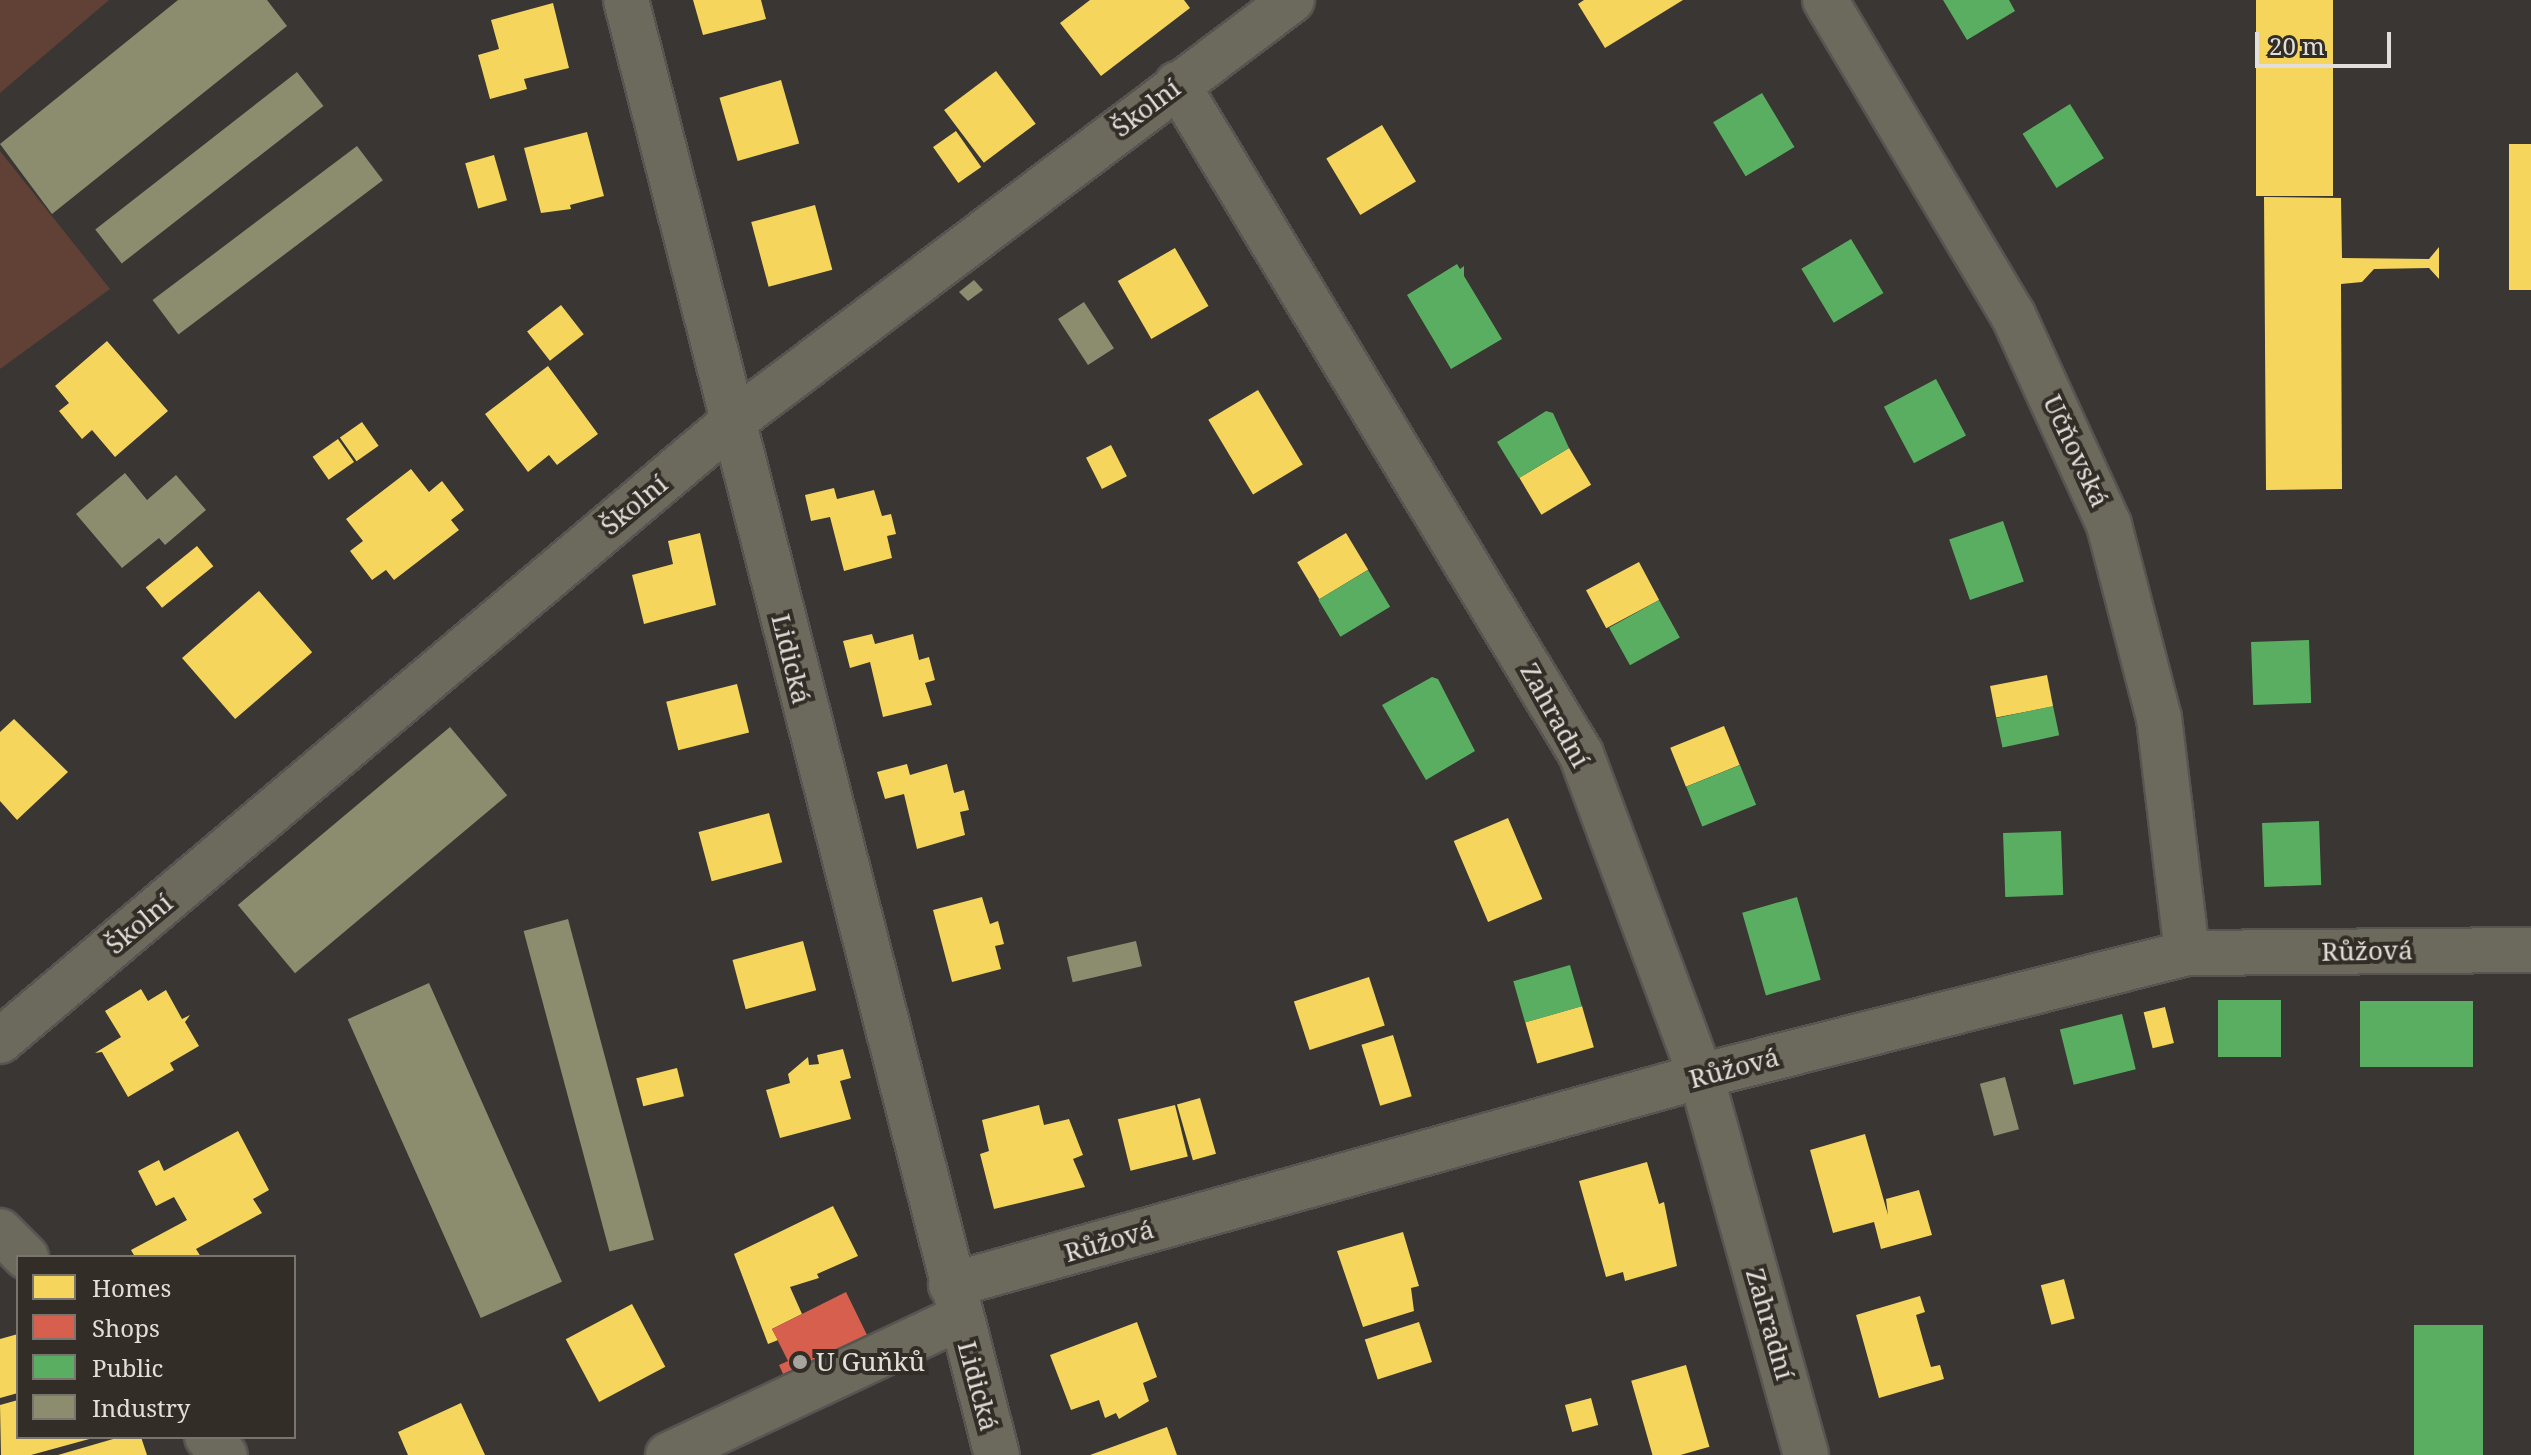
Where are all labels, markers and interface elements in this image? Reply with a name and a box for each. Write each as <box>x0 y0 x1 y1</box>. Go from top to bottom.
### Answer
scale bar <box>2259 16 2395 66</box>
text: 20 m <box>2269 29 2325 62</box>
street label: Školní <box>1106 72 1186 144</box>
street label: Učňovská <box>2037 390 2115 512</box>
street label: Školní <box>594 468 674 542</box>
street label: Lidická <box>765 611 817 707</box>
street label: Zahradní <box>1514 658 1596 772</box>
street label: Školní <box>99 887 179 961</box>
street label: Růžová <box>2321 935 2413 967</box>
street label: Růžová <box>1686 1041 1782 1095</box>
street label: Růžová <box>1061 1213 1157 1269</box>
legend <box>16 1255 296 1439</box>
street label: Zahradní <box>1739 1265 1801 1383</box>
text: Homes <box>92 1271 171 1304</box>
text: Shops <box>92 1311 160 1344</box>
street label: Lidická <box>951 1338 1005 1434</box>
place label: U Guňků <box>816 1346 925 1378</box>
text: Public <box>92 1351 163 1384</box>
marker: U Guňků <box>791 1353 809 1371</box>
text: Industry <box>92 1391 190 1424</box>

